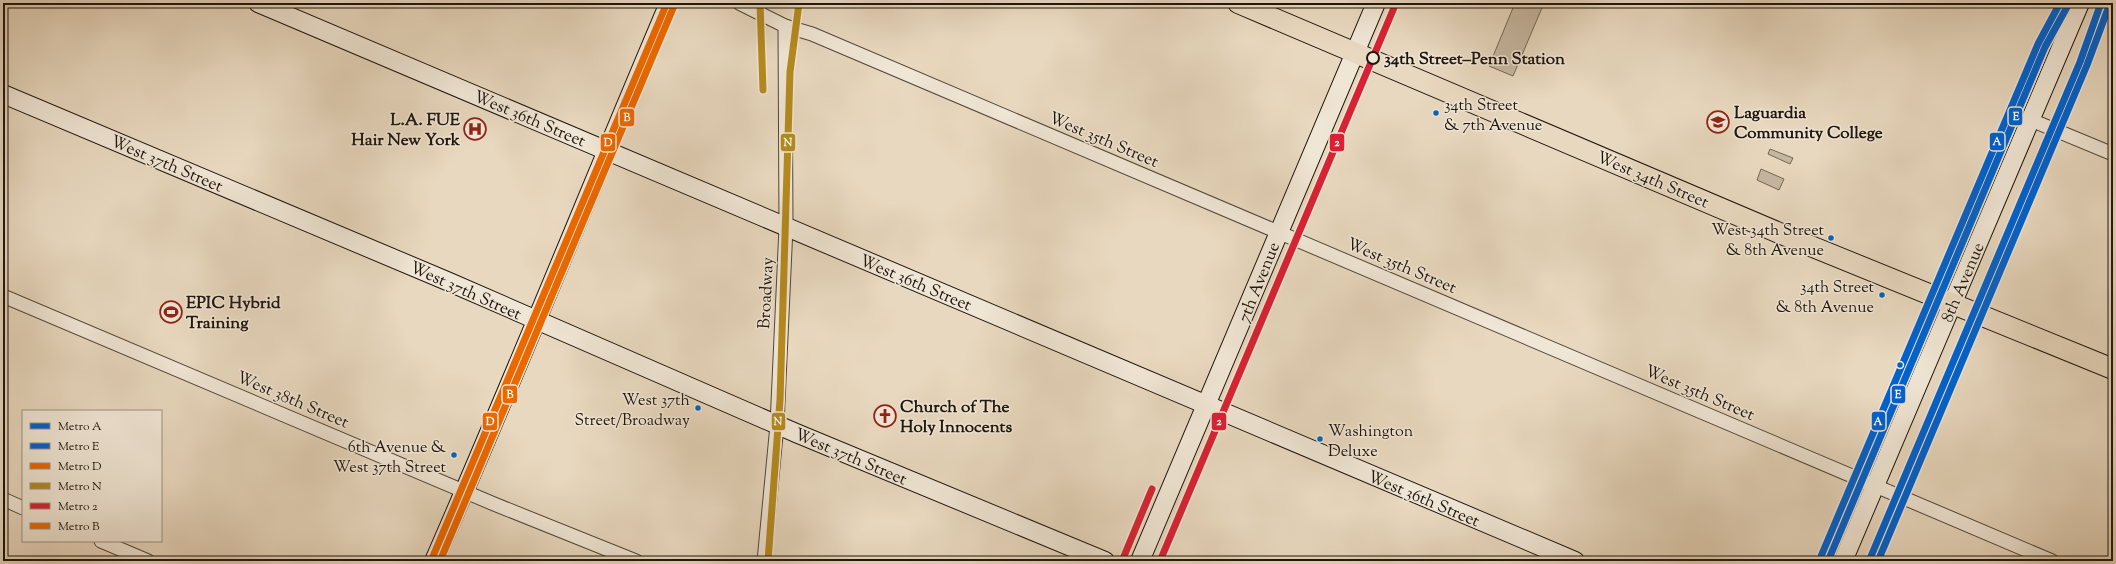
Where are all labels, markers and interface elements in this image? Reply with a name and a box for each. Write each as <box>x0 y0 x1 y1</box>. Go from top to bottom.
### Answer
place label: 34th Street–Penn Station <box>1384 48 1566 72</box>
marker: 34th Street–Penn Station <box>1366 51 1380 65</box>
street label: West 36th Street <box>469 85 589 154</box>
place label: 34th Street & 7th Avenue <box>1444 95 1542 138</box>
place label: Laguardia Community College <box>1734 102 1883 146</box>
street label: West 35th Street <box>1045 107 1162 175</box>
line badge: E <box>2008 107 2023 126</box>
line badge: B <box>619 108 635 127</box>
marker: 34th Street & 7th Avenue <box>1431 108 1441 118</box>
place label: L.A. FUE Hair New York <box>351 109 461 153</box>
school or university icon: Laguardia Community College <box>1705 109 1731 135</box>
text: E <box>2012 109 2020 125</box>
text: B <box>623 110 631 126</box>
hospital icon: L.A. FUE Hair New York <box>462 116 488 142</box>
street label: West 37th Street <box>106 130 226 199</box>
line badge: A <box>1989 132 2005 151</box>
line badge: D <box>600 133 616 152</box>
line badge: N <box>780 133 796 152</box>
line badge: 2 <box>1329 133 1345 152</box>
text: A <box>1992 134 2002 150</box>
text: D <box>603 135 613 151</box>
text: N <box>783 135 793 151</box>
text: 2 <box>1334 135 1340 151</box>
street label: West 34th Street <box>1592 146 1712 215</box>
place label: West 34th Street & 8th Avenue <box>1711 220 1825 263</box>
street label: West 35th Street <box>1343 233 1460 301</box>
marker: West 34th Street & 8th Avenue <box>1826 233 1836 243</box>
street label: 7th Avenue <box>1233 239 1287 327</box>
street label: 8th Avenue <box>1936 239 1991 326</box>
street label: West 36th Street <box>855 249 975 318</box>
street label: West 37th Street <box>406 256 525 327</box>
street label: Broadway <box>753 256 781 330</box>
place label: 34th Street & 8th Avenue <box>1776 277 1875 320</box>
marker: 34th Street & 8th Avenue <box>1877 290 1887 300</box>
place label: EPIC Hybrid Training <box>186 292 281 336</box>
sports icon: EPIC Hybrid Training <box>158 299 184 325</box>
street label: West 35th Street <box>1641 360 1758 428</box>
unlabelled marker <box>1895 360 1905 370</box>
street label: West 38th Street <box>232 366 352 435</box>
line badge: B <box>502 385 518 404</box>
line badge: E <box>1891 385 1906 404</box>
text: B <box>506 387 514 403</box>
text: E <box>1894 387 1902 403</box>
place label: West 37th Street/Broadway <box>575 390 691 433</box>
place label: Church of The Holy Innocents <box>900 396 1012 440</box>
marker: West 37th Street/Broadway <box>693 403 703 413</box>
church icon: Church of The Holy Innocents <box>872 403 898 429</box>
legend <box>22 410 162 542</box>
line badge: A <box>1871 411 1886 431</box>
line badge: D <box>482 412 498 431</box>
line badge: N <box>771 412 786 431</box>
line badge: 2 <box>1211 412 1227 431</box>
text: D <box>485 414 495 430</box>
text: N <box>773 414 783 430</box>
text: 2 <box>1216 414 1222 430</box>
text: A <box>1873 414 1883 430</box>
text: Metro A <box>58 418 102 436</box>
place label: Washington Deluxe <box>1328 421 1414 464</box>
street label: West 37th Street <box>790 423 910 492</box>
marker: Washington Deluxe <box>1315 434 1325 444</box>
place label: 6th Avenue & West 37th Street <box>333 437 447 480</box>
text: Metro E <box>58 438 100 456</box>
marker: 6th Avenue & West 37th Street <box>449 450 459 460</box>
text: Metro D <box>58 458 102 476</box>
street label: West 36th Street <box>1363 465 1483 534</box>
text: Metro N <box>58 478 102 496</box>
text: Metro 2 <box>58 498 98 516</box>
text: Metro B <box>58 518 100 536</box>

